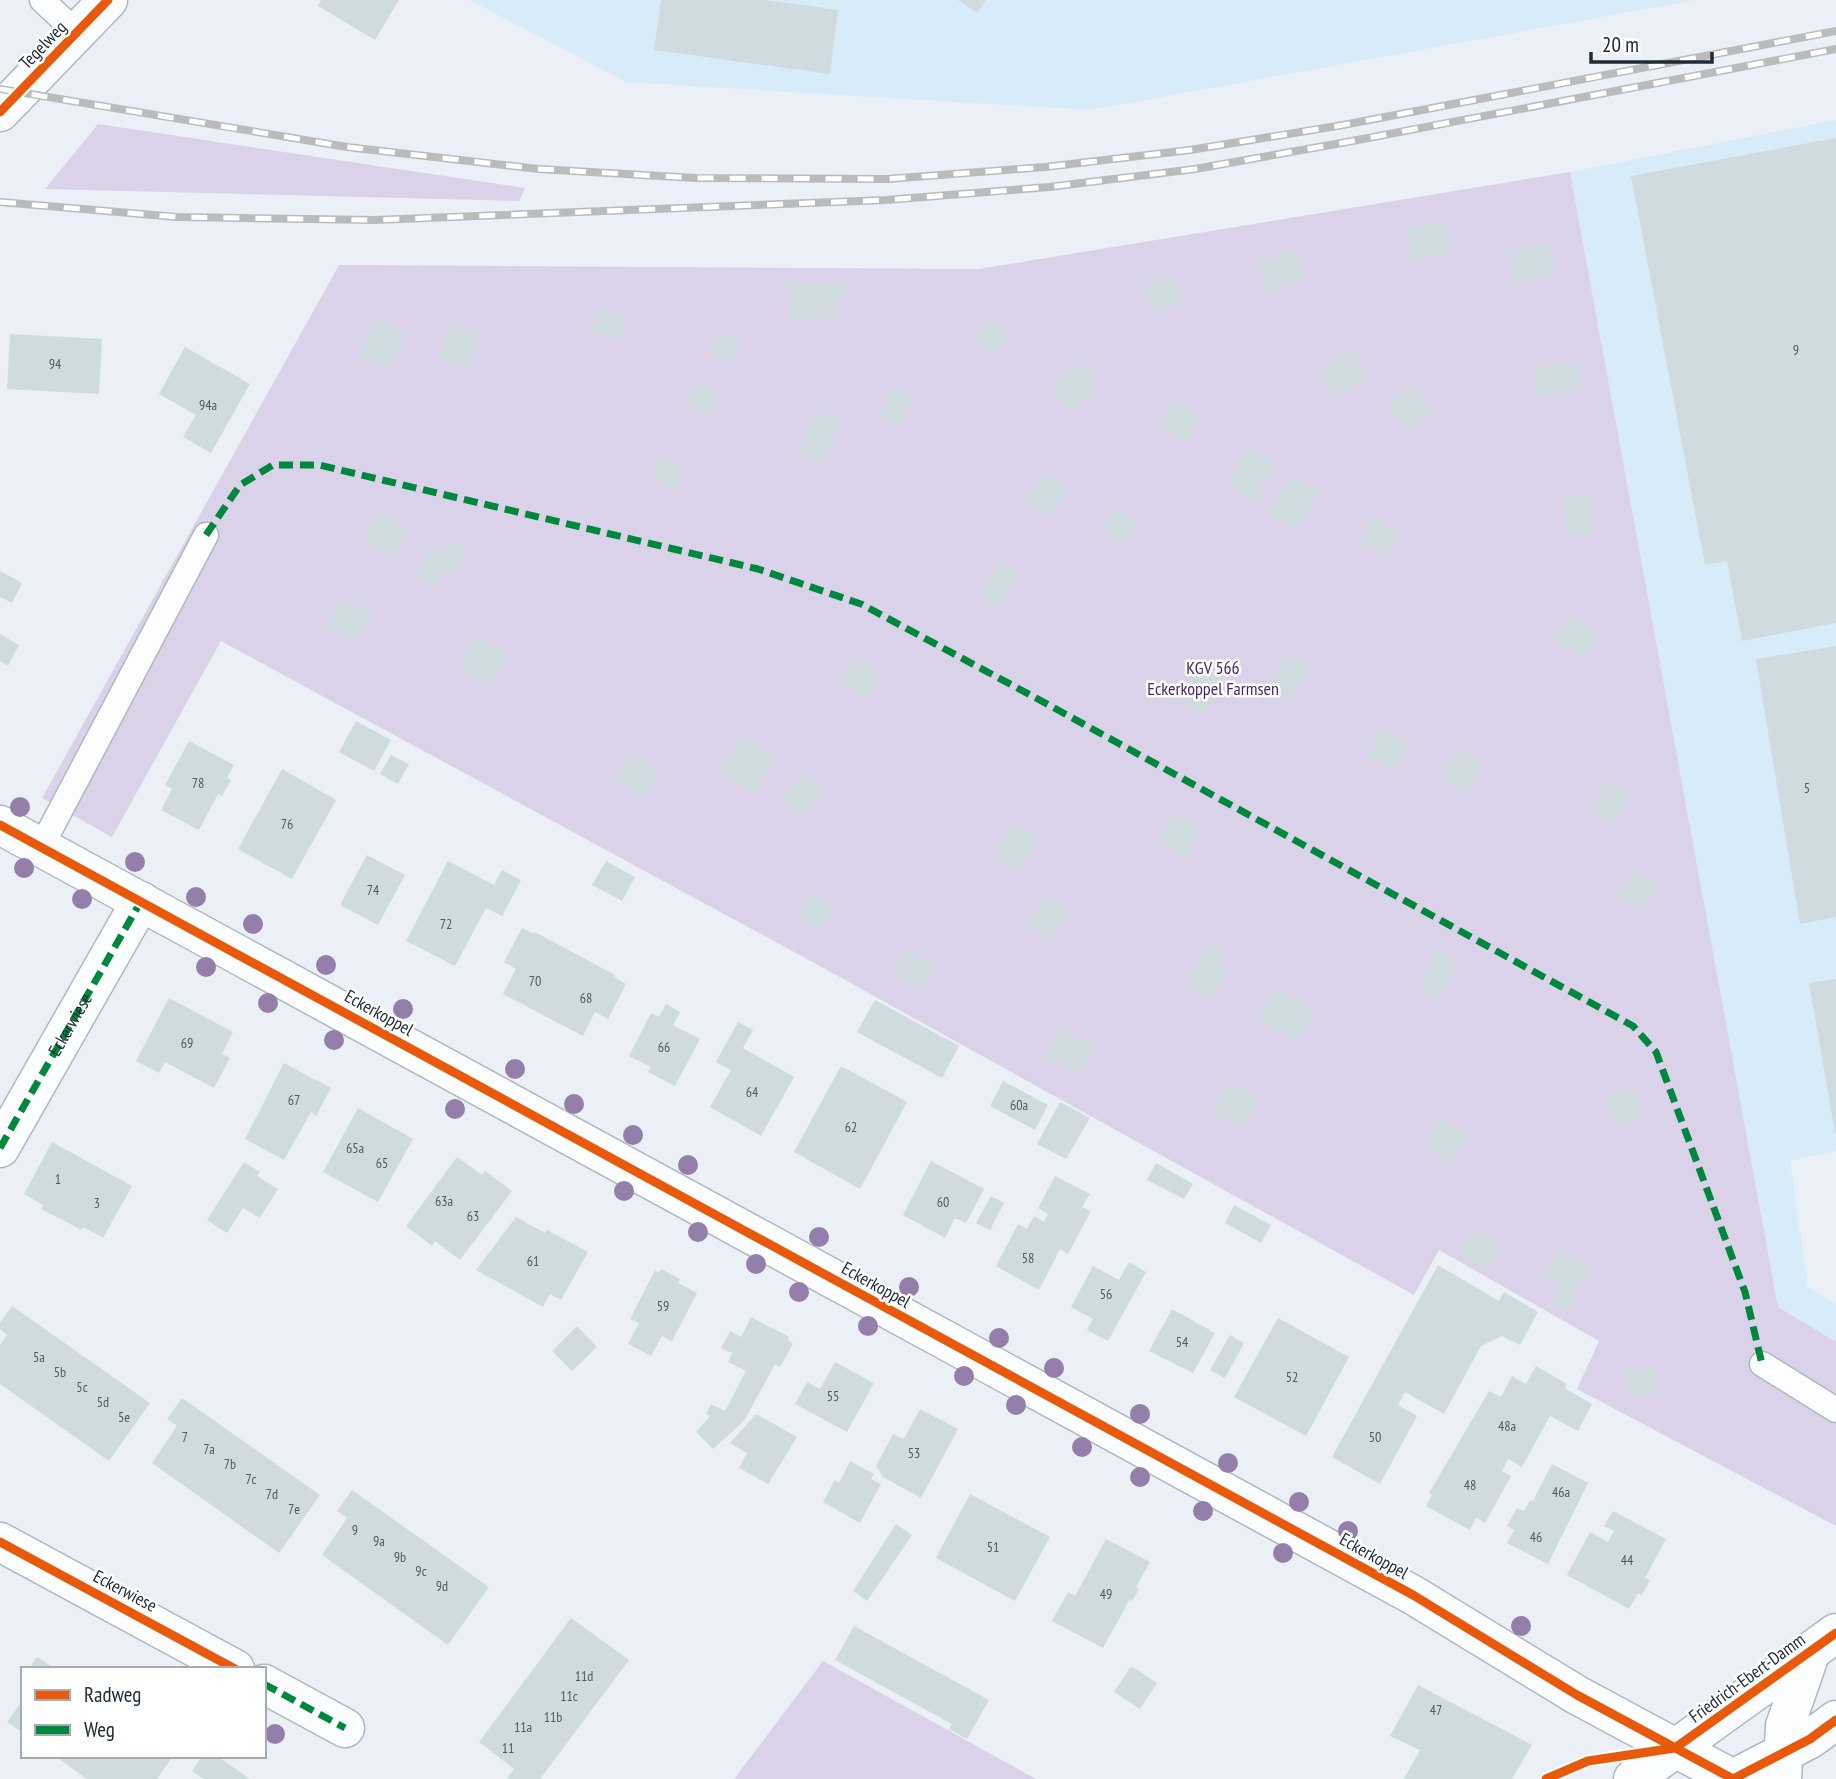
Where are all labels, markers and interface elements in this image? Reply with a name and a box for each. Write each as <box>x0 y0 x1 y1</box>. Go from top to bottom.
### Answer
street label: Tegelweg <box>14 16 71 74</box>
scale bar <box>1591 21 1712 65</box>
text: 20 m <box>1602 31 1639 58</box>
house number: 9 <box>1793 341 1799 359</box>
house number: 94 <box>49 355 62 373</box>
house number: 94a <box>199 396 217 414</box>
park label: KGV 566 Eckerkoppel Farmsen <box>1147 656 1279 700</box>
house number: 78 <box>192 774 204 792</box>
house number: 5 <box>1804 779 1810 797</box>
house number: 76 <box>281 815 293 833</box>
house number: 74 <box>367 881 380 899</box>
house number: 72 <box>440 915 452 933</box>
house number: 70 <box>529 972 541 990</box>
street label: Eckerkoppel <box>341 984 418 1041</box>
street label: Eckerwiese <box>43 989 97 1060</box>
house number: 68 <box>580 989 592 1007</box>
house number: 69 <box>181 1034 193 1052</box>
house number: 66 <box>658 1038 670 1056</box>
house number: 64 <box>746 1083 759 1101</box>
house number: 67 <box>288 1091 300 1109</box>
house number: 60a <box>1010 1096 1028 1114</box>
house number: 62 <box>845 1118 857 1136</box>
house number: 65a <box>346 1139 364 1157</box>
house number: 65 <box>376 1154 388 1172</box>
house number: 1 <box>55 1170 61 1188</box>
house number: 63a <box>435 1192 453 1210</box>
house number: 60 <box>937 1193 949 1211</box>
house number: 3 <box>94 1194 100 1212</box>
house number: 63 <box>467 1207 479 1225</box>
house number: 58 <box>1022 1249 1034 1267</box>
house number: 61 <box>527 1252 539 1270</box>
street label: Eckerkoppel <box>838 1256 915 1313</box>
house number: 56 <box>1100 1285 1112 1303</box>
house number: 59 <box>657 1297 669 1315</box>
house number: 54 <box>1176 1333 1189 1351</box>
house number: 5a <box>33 1348 45 1366</box>
house number: 5b <box>54 1363 66 1381</box>
house number: 52 <box>1286 1368 1298 1386</box>
house number: 5c <box>76 1378 88 1396</box>
house number: 55 <box>827 1387 839 1405</box>
house number: 5d <box>97 1393 109 1411</box>
house number: 5e <box>118 1408 130 1426</box>
house number: 48a <box>1498 1417 1516 1435</box>
house number: 7 <box>182 1428 188 1446</box>
house number: 50 <box>1369 1428 1381 1446</box>
house number: 7a <box>203 1440 215 1458</box>
house number: 53 <box>908 1444 920 1462</box>
house number: 7b <box>224 1455 236 1473</box>
house number: 7c <box>245 1470 257 1488</box>
house number: 48 <box>1464 1476 1476 1494</box>
house number: 46a <box>1552 1483 1570 1501</box>
house number: 7d <box>266 1485 278 1503</box>
house number: 7e <box>288 1500 300 1518</box>
house number: 9 <box>352 1521 358 1539</box>
street label: Eckerkoppel <box>1336 1527 1413 1584</box>
house number: 46 <box>1530 1528 1542 1546</box>
house number: 9a <box>373 1532 385 1550</box>
house number: 51 <box>987 1538 999 1556</box>
house number: 9b <box>394 1548 406 1566</box>
house number: 44 <box>1621 1551 1634 1569</box>
house number: 9c <box>415 1562 427 1580</box>
street label: Eckerwiese <box>89 1564 161 1617</box>
house number: 9d <box>436 1577 448 1595</box>
house number: 49 <box>1100 1585 1112 1603</box>
street label: Friedrich-Ebert-Damm <box>1684 1628 1809 1727</box>
legend <box>21 1667 266 1758</box>
house number: 11d <box>575 1667 593 1685</box>
text: Radweg <box>84 1681 141 1708</box>
house number: 11c <box>560 1687 578 1705</box>
house number: 47 <box>1430 1701 1442 1719</box>
house number: 11b <box>544 1708 562 1726</box>
text: Weg <box>84 1716 115 1743</box>
house number: 11a <box>514 1718 532 1736</box>
house number: 11 <box>502 1739 514 1757</box>

